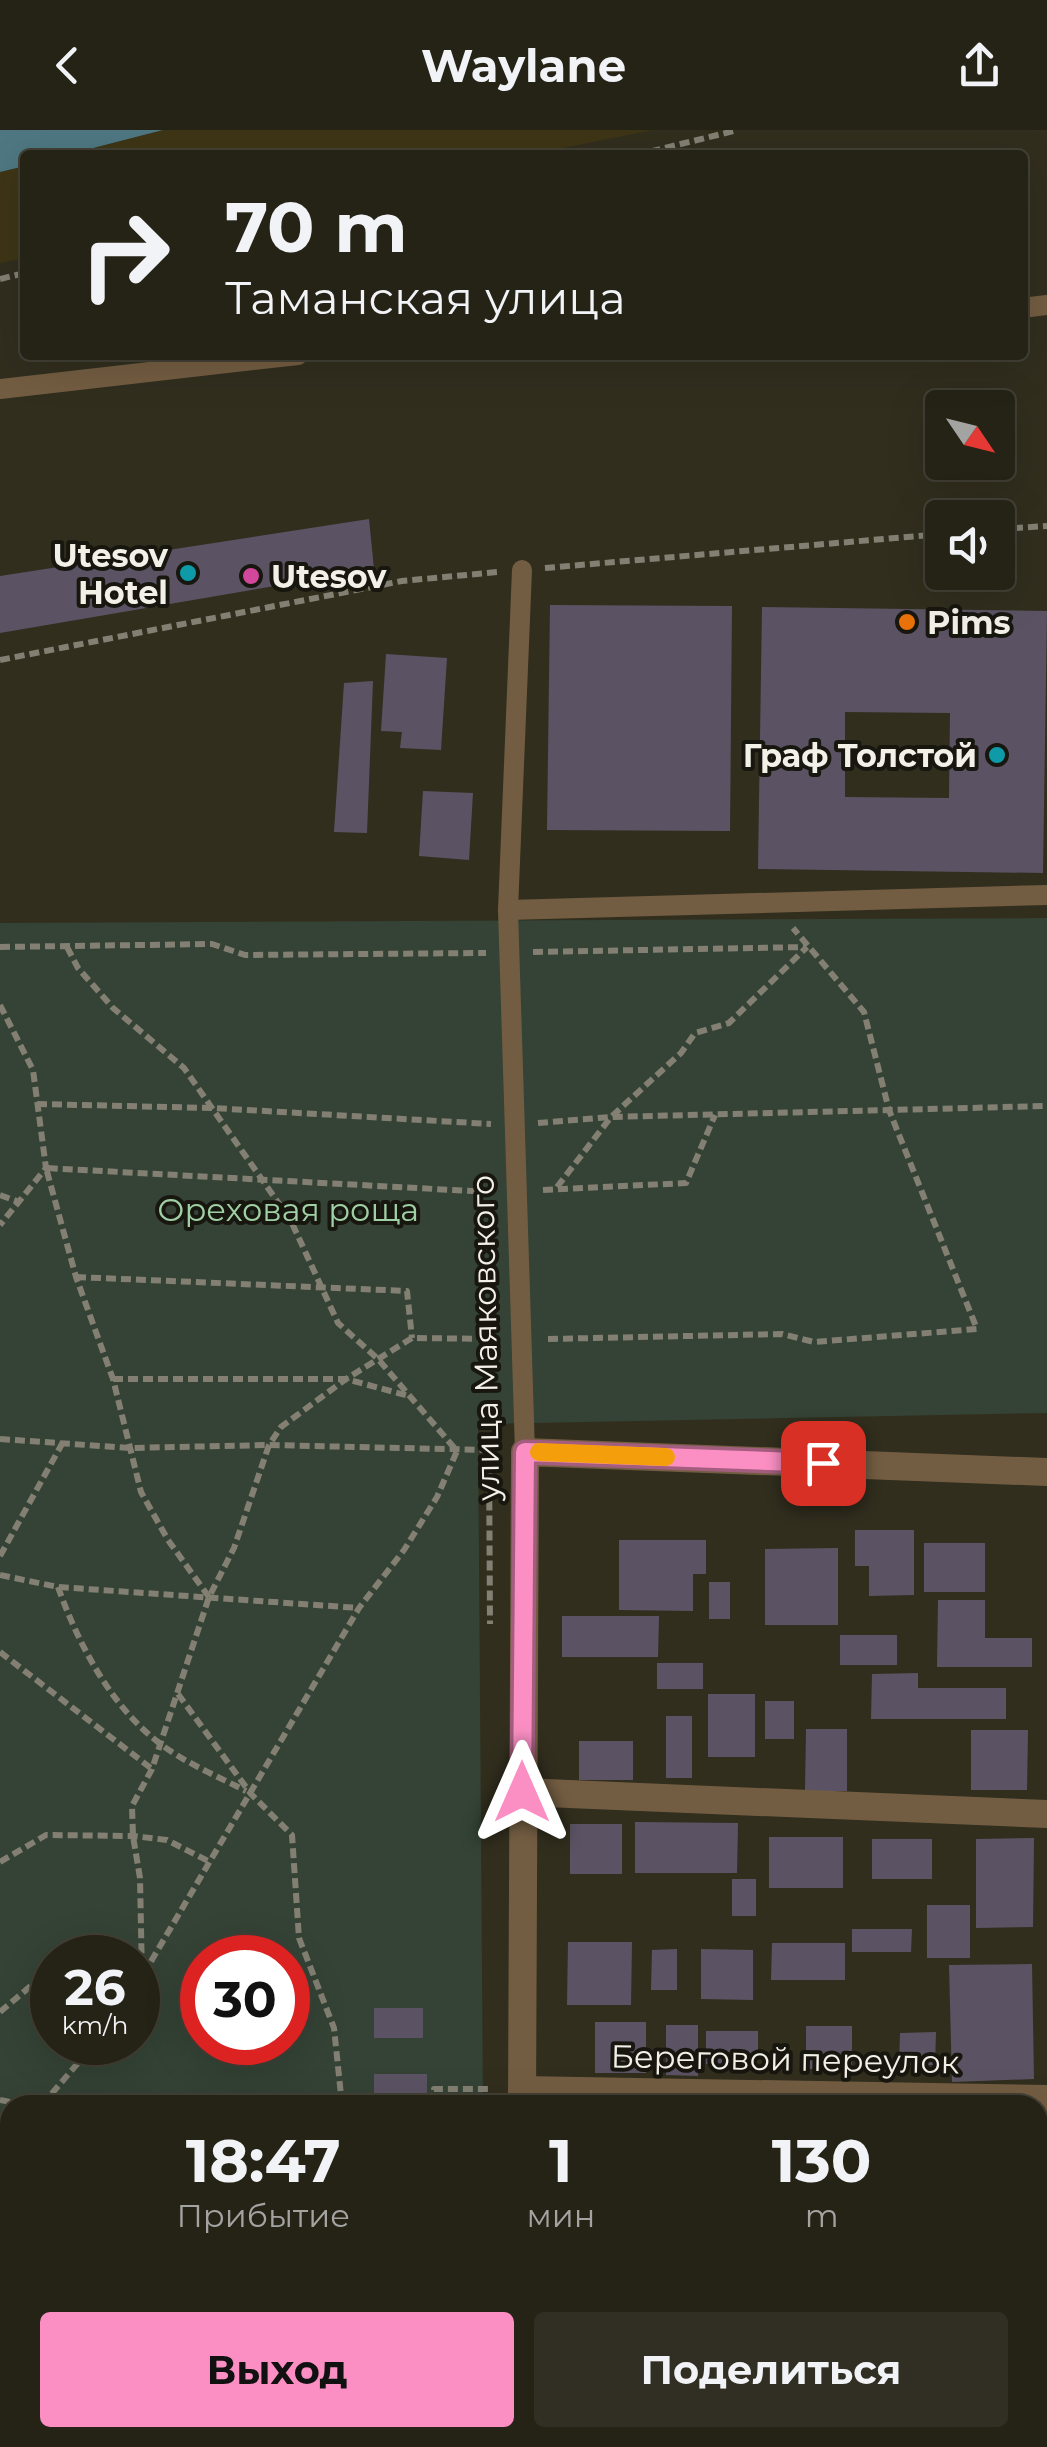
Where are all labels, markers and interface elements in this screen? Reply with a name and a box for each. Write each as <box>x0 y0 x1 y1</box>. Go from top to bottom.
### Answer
icon: back <box>40 38 95 93</box>
text: Waylane <box>421 38 626 93</box>
icon: share <box>952 38 1007 93</box>
text: 70 m <box>225 184 408 270</box>
icon: right <box>60 190 190 320</box>
text: Таманская улица <box>225 270 625 325</box>
north arrow <box>925 390 1015 480</box>
map controls <box>925 390 1015 590</box>
button: sound <box>925 500 1015 590</box>
place label: Utesov Hotel <box>53 536 169 612</box>
place label: Utesov <box>271 557 387 596</box>
marker: Utesov Hotel <box>177 562 199 584</box>
marker: Utesov <box>240 565 262 587</box>
place label: Pims <box>927 603 1011 642</box>
marker: Pims <box>896 611 918 633</box>
place label: Граф Толстой <box>743 736 977 775</box>
marker: Граф Толстой <box>986 744 1008 766</box>
street label: улица Маяковского <box>463 1175 507 1502</box>
park label: Ореховая роща <box>157 1190 419 1229</box>
pin <box>781 1421 866 1506</box>
icon: arrive <box>796 1436 851 1491</box>
position arrow <box>470 1740 574 1844</box>
speed limit sign: 30 <box>180 1935 310 2065</box>
text: 26 <box>64 1957 126 2018</box>
text: km/h <box>62 2010 128 2040</box>
street label: Береговой переулок <box>610 2036 960 2082</box>
text: 18:47 <box>186 2124 341 2197</box>
text: 1 <box>549 2124 573 2197</box>
text: 130 <box>772 2124 872 2197</box>
text: Прибытие <box>176 2196 350 2235</box>
text: мин <box>526 2196 595 2235</box>
text: m <box>805 2196 839 2235</box>
button: Выход <box>40 2312 514 2427</box>
button: Поделиться <box>534 2312 1008 2427</box>

